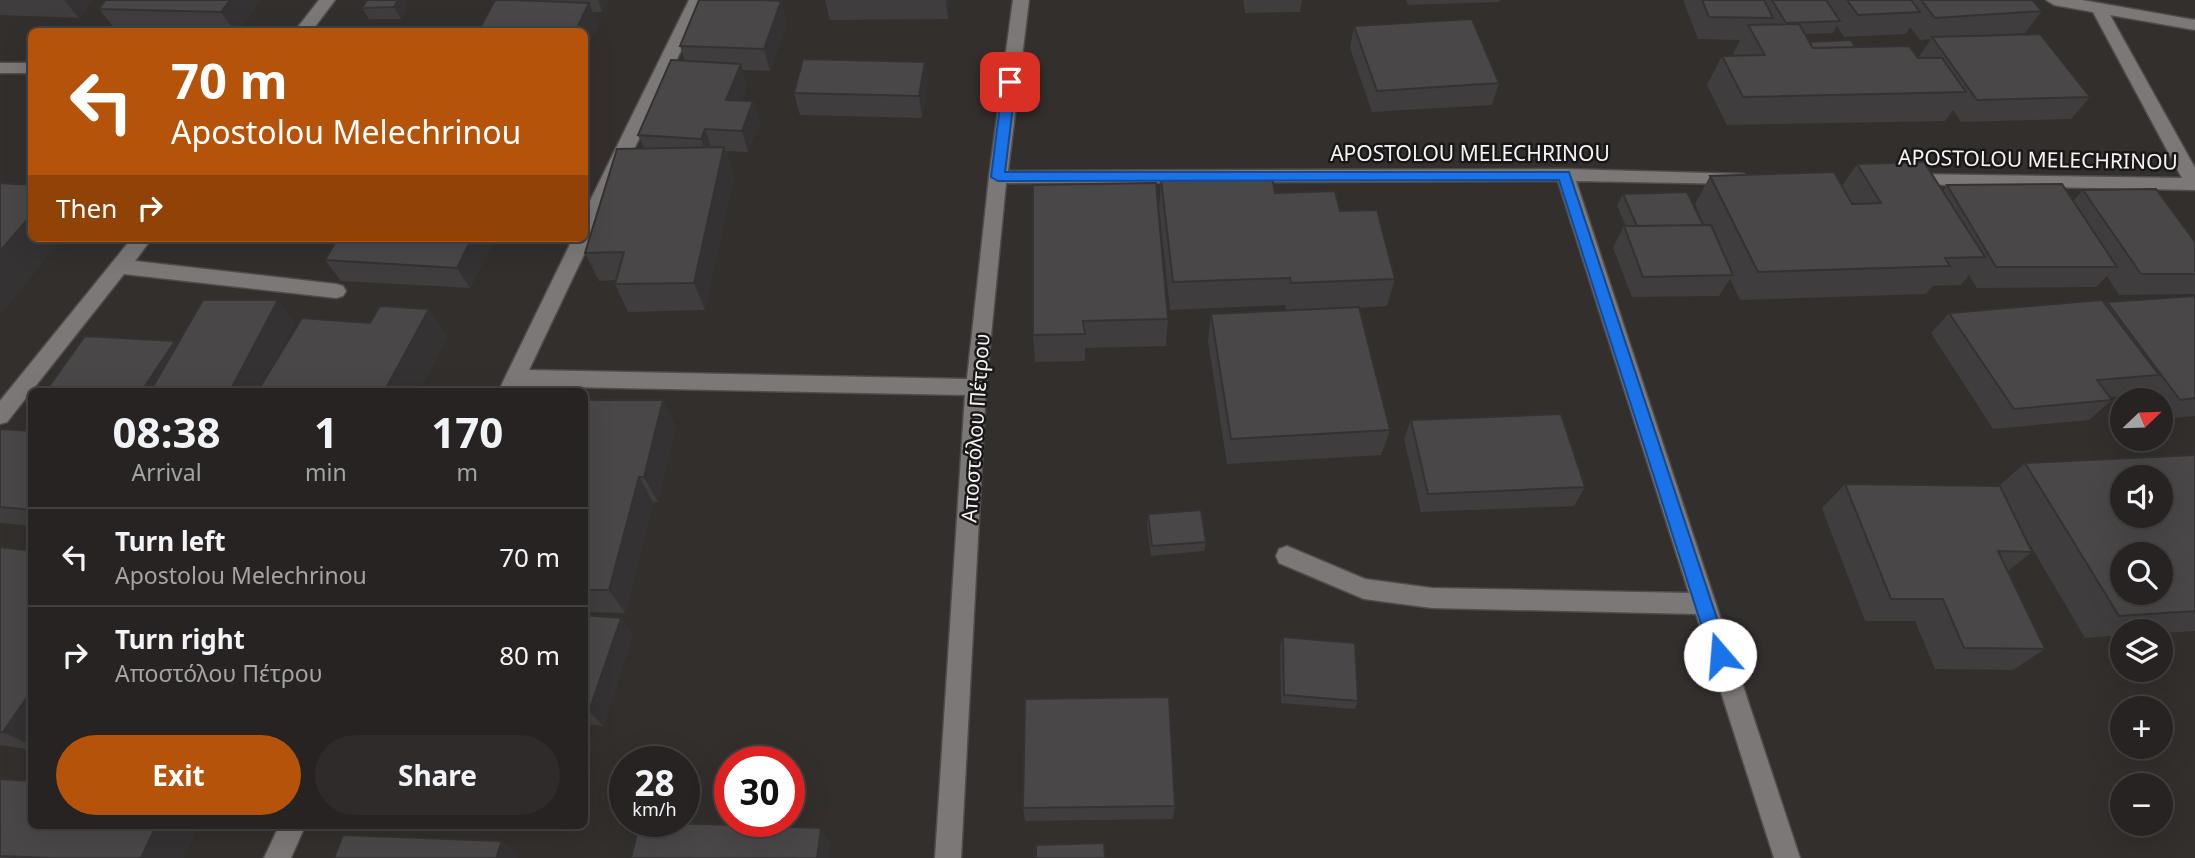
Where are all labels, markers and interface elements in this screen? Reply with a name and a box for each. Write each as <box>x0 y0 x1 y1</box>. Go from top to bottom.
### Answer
text: 70 m <box>171 47 288 113</box>
pin <box>980 52 1040 112</box>
icon: left <box>56 56 147 147</box>
icon: arrive <box>991 63 1029 101</box>
text: Apostolou Melechrinou <box>171 110 521 153</box>
street label: APOSTOLOU MELECHRINOU <box>1330 139 1610 167</box>
street label: APOSTOLOU MELECHRINOU <box>1898 143 2178 175</box>
icon: right <box>131 189 169 227</box>
text: Then <box>56 190 117 226</box>
street label: Αποστόλου Πέτρου <box>954 333 996 523</box>
north arrow <box>2110 388 2174 452</box>
map controls <box>2110 388 2173 836</box>
text: 08:38 <box>113 403 220 460</box>
text: 1 <box>314 403 338 460</box>
text: 170 <box>431 403 503 460</box>
text: Arrival <box>131 456 202 488</box>
text: min <box>305 456 347 488</box>
text: m <box>457 456 478 488</box>
button: sound <box>2110 465 2173 528</box>
text: Turn left <box>115 523 226 559</box>
icon: left <box>56 538 94 576</box>
text: 70 m <box>499 539 560 575</box>
button: search <box>2110 542 2173 605</box>
text: Apostolou Melechrinou <box>115 559 367 591</box>
position arrow <box>1683 618 1757 692</box>
button: layers <box>2110 619 2173 682</box>
text: Turn right <box>115 621 245 657</box>
icon: right <box>56 636 94 674</box>
text: 80 m <box>499 637 560 673</box>
text: Αποστόλου Πέτρου <box>115 657 323 689</box>
button: + <box>2110 696 2173 759</box>
button: Exit <box>56 735 301 815</box>
button: Share <box>315 735 560 815</box>
speed limit sign: 30 <box>714 746 805 837</box>
text: 28 <box>634 759 675 806</box>
button: − <box>2110 773 2173 836</box>
text: km/h <box>632 797 677 821</box>

